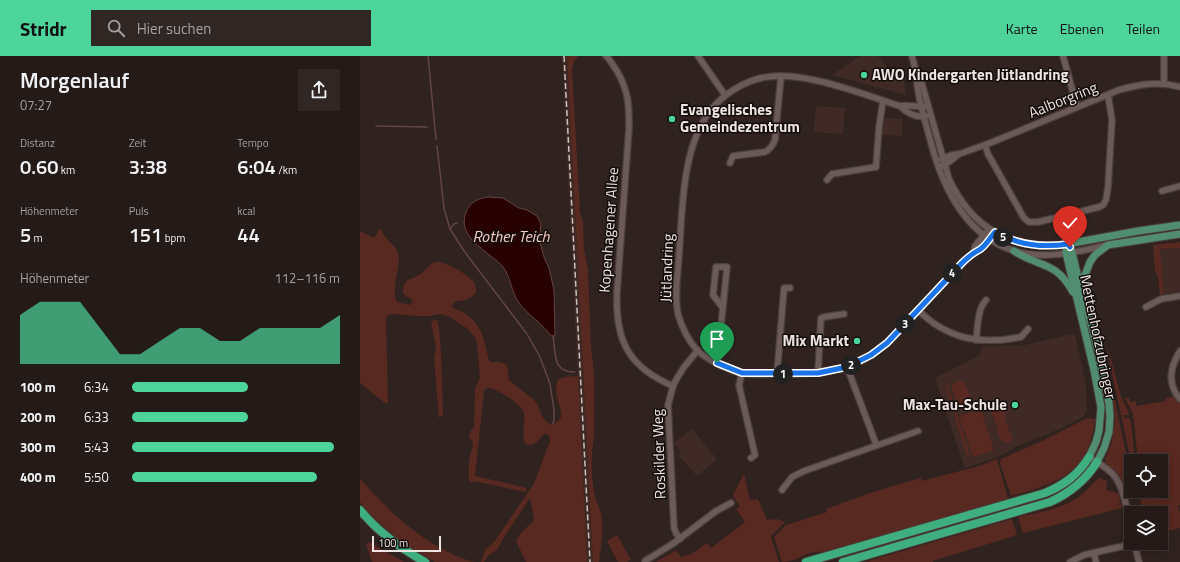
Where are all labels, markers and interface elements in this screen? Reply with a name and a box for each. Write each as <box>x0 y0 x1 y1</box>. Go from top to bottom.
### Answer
search box <box>91 10 371 46</box>
text: Stridr <box>20 14 67 43</box>
icon: search <box>105 17 127 39</box>
text: Hier suchen <box>137 17 211 40</box>
text: Karte <box>1006 18 1038 39</box>
text: Ebenen <box>1060 18 1104 39</box>
text: Teilen <box>1126 18 1160 39</box>
text: Morgenlauf <box>20 63 129 97</box>
place label: AWO Kindergarten Jütlandring <box>872 63 1069 86</box>
button: share <box>298 69 340 111</box>
marker: AWO Kindergarten Jütlandring <box>859 70 869 80</box>
street label: Aalborgring <box>1025 75 1101 124</box>
text: 07:27 <box>20 95 52 115</box>
place label: Evangelisches Gemeindezentrum <box>680 98 800 138</box>
marker: Evangelisches Gemeindezentrum <box>667 114 677 124</box>
text: Distanz <box>20 135 55 151</box>
text: Zeit <box>129 135 146 151</box>
text: Tempo <box>237 135 268 151</box>
text: 0.60 <box>20 151 58 182</box>
text: 3:38 <box>129 151 167 182</box>
text: 6:04 <box>237 151 276 182</box>
text: km <box>58 162 75 178</box>
text: /km <box>276 162 297 178</box>
street label: Kopenhagener Allee <box>593 166 624 293</box>
text: Höhenmeter <box>20 203 79 219</box>
text: Puls <box>129 203 149 219</box>
text: kcal <box>237 203 255 219</box>
pin <box>1053 206 1087 247</box>
icon: check <box>1059 212 1081 234</box>
text: 5 <box>20 219 31 250</box>
text: 151 <box>129 219 162 250</box>
text: 44 <box>237 219 260 250</box>
water label: Rother Teich <box>472 224 551 248</box>
pin: 5 <box>993 227 1013 247</box>
text: 5 <box>1000 229 1006 245</box>
text: m <box>31 230 43 246</box>
text: bpm <box>162 230 185 246</box>
street label: Jütlandring <box>654 233 679 303</box>
pin: 4 <box>942 263 962 283</box>
text: 4 <box>949 265 955 281</box>
text: Höhenmeter <box>20 268 89 288</box>
text: 112–116 m <box>274 268 340 288</box>
street label: Mettenhofzubringer <box>1074 272 1123 401</box>
pin: 3 <box>895 314 915 334</box>
text: 3 <box>902 316 908 332</box>
pin <box>700 322 734 363</box>
icon: arrive <box>706 328 728 350</box>
place label: Mix Markt <box>783 329 850 352</box>
marker: Mix Markt <box>852 336 862 346</box>
pin: 2 <box>841 355 861 375</box>
text: 2 <box>848 357 854 373</box>
pin: 1 <box>773 364 793 384</box>
text: 1 <box>780 366 786 382</box>
text: 100 m <box>20 377 56 397</box>
text: 6:34 <box>84 377 109 397</box>
place label: Max-Tau-Schule <box>903 393 1007 416</box>
marker: Max-Tau-Schule <box>1010 400 1020 410</box>
text: 200 m <box>20 407 56 427</box>
text: 6:33 <box>84 407 109 427</box>
street label: Roskilder Weg <box>645 408 672 500</box>
text: 300 m <box>20 437 56 457</box>
text: 5:43 <box>84 437 109 457</box>
map controls <box>1124 454 1168 550</box>
button: locate <box>1124 454 1168 498</box>
text: 400 m <box>20 467 56 487</box>
text: 5:50 <box>84 467 109 487</box>
button: layers <box>1124 506 1168 550</box>
scale bar <box>372 534 441 553</box>
text: 100 m <box>378 535 408 551</box>

